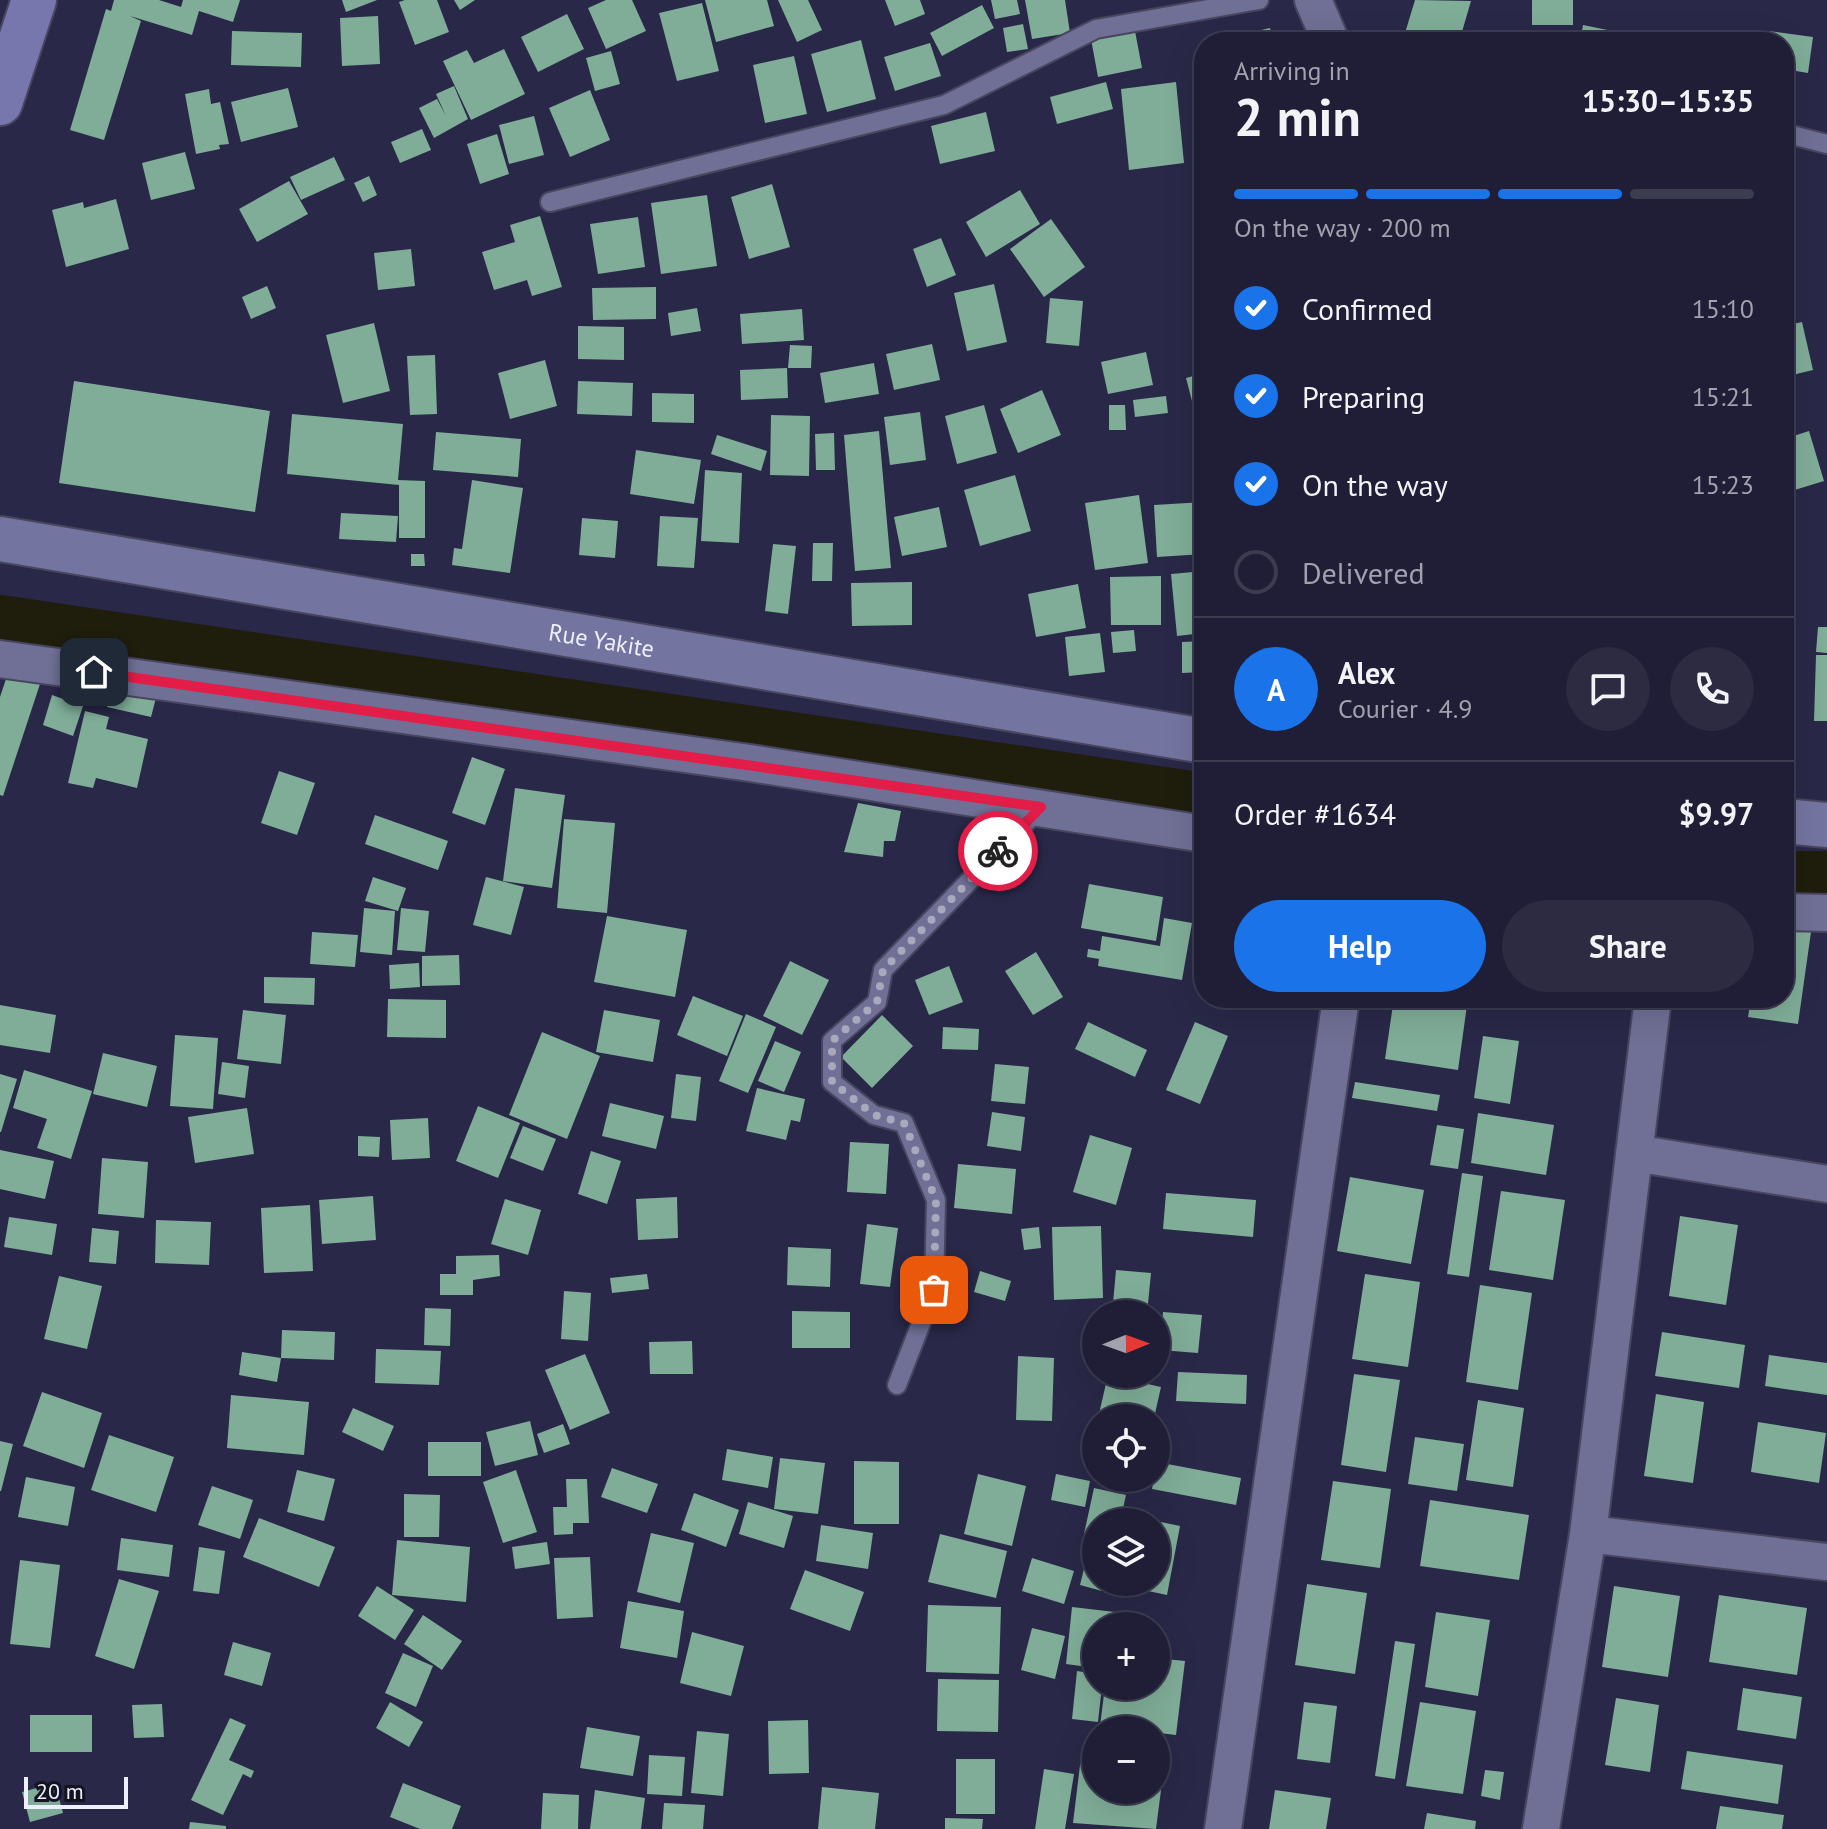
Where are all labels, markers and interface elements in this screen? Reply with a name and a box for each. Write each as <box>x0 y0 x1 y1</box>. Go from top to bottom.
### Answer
text: Arriving in <box>1234 54 1350 87</box>
text: 15:30–15:35 <box>1582 81 1754 120</box>
text: 2 min <box>1234 83 1361 150</box>
text: On the way · 200 m <box>1234 211 1451 244</box>
icon: check <box>1234 286 1278 330</box>
text: Confirmed <box>1302 289 1433 328</box>
text: 15:10 <box>1692 292 1754 325</box>
icon: check <box>1234 374 1278 418</box>
text: Preparing <box>1302 377 1425 416</box>
text: 15:21 <box>1692 380 1754 413</box>
icon: check <box>1234 462 1278 506</box>
text: On the way <box>1302 465 1448 504</box>
text: 15:23 <box>1692 468 1754 501</box>
text: Delivered <box>1302 553 1425 592</box>
street label: Rue Yakite <box>547 616 657 664</box>
pin <box>60 638 128 706</box>
button: chat <box>1566 647 1650 731</box>
button: phone <box>1670 647 1754 731</box>
icon: home <box>72 650 116 694</box>
text: Alex <box>1338 653 1395 692</box>
text: A <box>1267 670 1285 709</box>
text: Courier · 4.9 <box>1338 692 1472 725</box>
text: Order #1634 <box>1234 794 1396 833</box>
text: $9.97 <box>1679 794 1754 833</box>
courier <box>958 811 1038 891</box>
icon: bike <box>976 829 1020 873</box>
button: Help <box>1234 900 1486 992</box>
button: Share <box>1502 900 1754 992</box>
pin <box>900 1256 968 1324</box>
icon: bag <box>912 1268 956 1312</box>
north arrow <box>1082 1300 1170 1388</box>
map controls <box>1082 1300 1170 1804</box>
button: locate <box>1082 1404 1170 1492</box>
button: layers <box>1082 1508 1170 1596</box>
button: + <box>1082 1612 1170 1700</box>
button: − <box>1082 1716 1170 1804</box>
scale bar <box>24 1773 128 1809</box>
text: 20 m <box>36 1777 84 1805</box>

